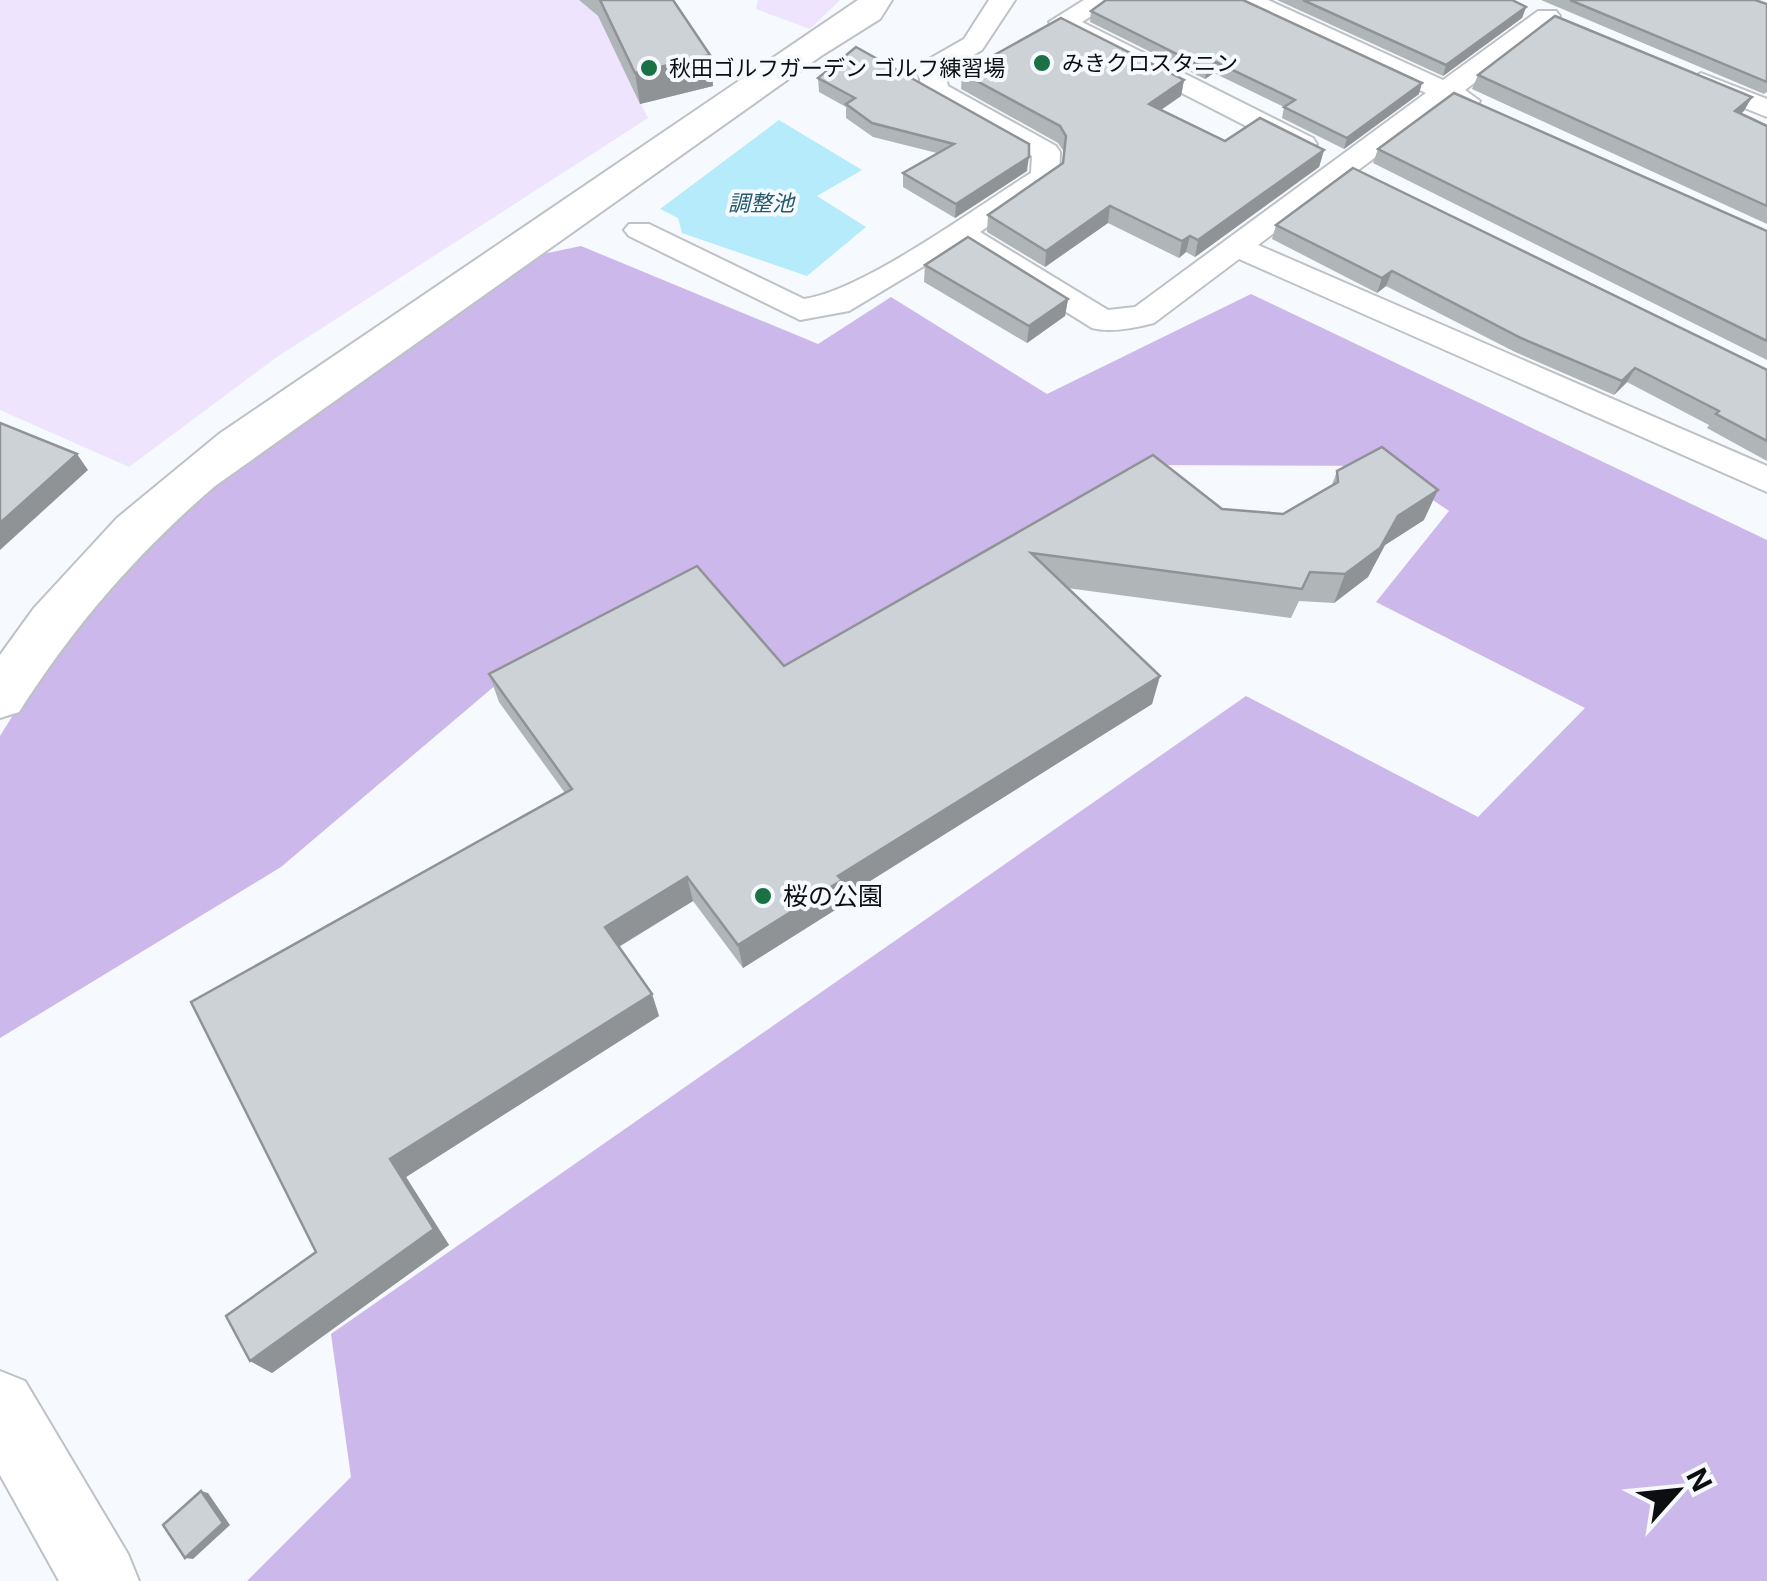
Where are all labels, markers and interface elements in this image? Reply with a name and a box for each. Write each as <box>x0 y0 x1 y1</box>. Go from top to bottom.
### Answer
place label: みきクロスタニン <box>1062 50 1238 76</box>
marker: みきクロスタニン <box>1031 52 1053 74</box>
place label: 秋田ゴルフガーデン ゴルフ練習場 <box>669 55 1005 81</box>
marker: 秋田ゴルフガーデン ゴルフ練習場 <box>638 57 660 79</box>
water label: 調整池 <box>728 190 796 216</box>
place label: 桜の公園 <box>783 881 883 911</box>
marker: 桜の公園 <box>752 885 774 907</box>
north arrow <box>1627 1441 1727 1541</box>
text: N <box>1679 1462 1719 1497</box>

